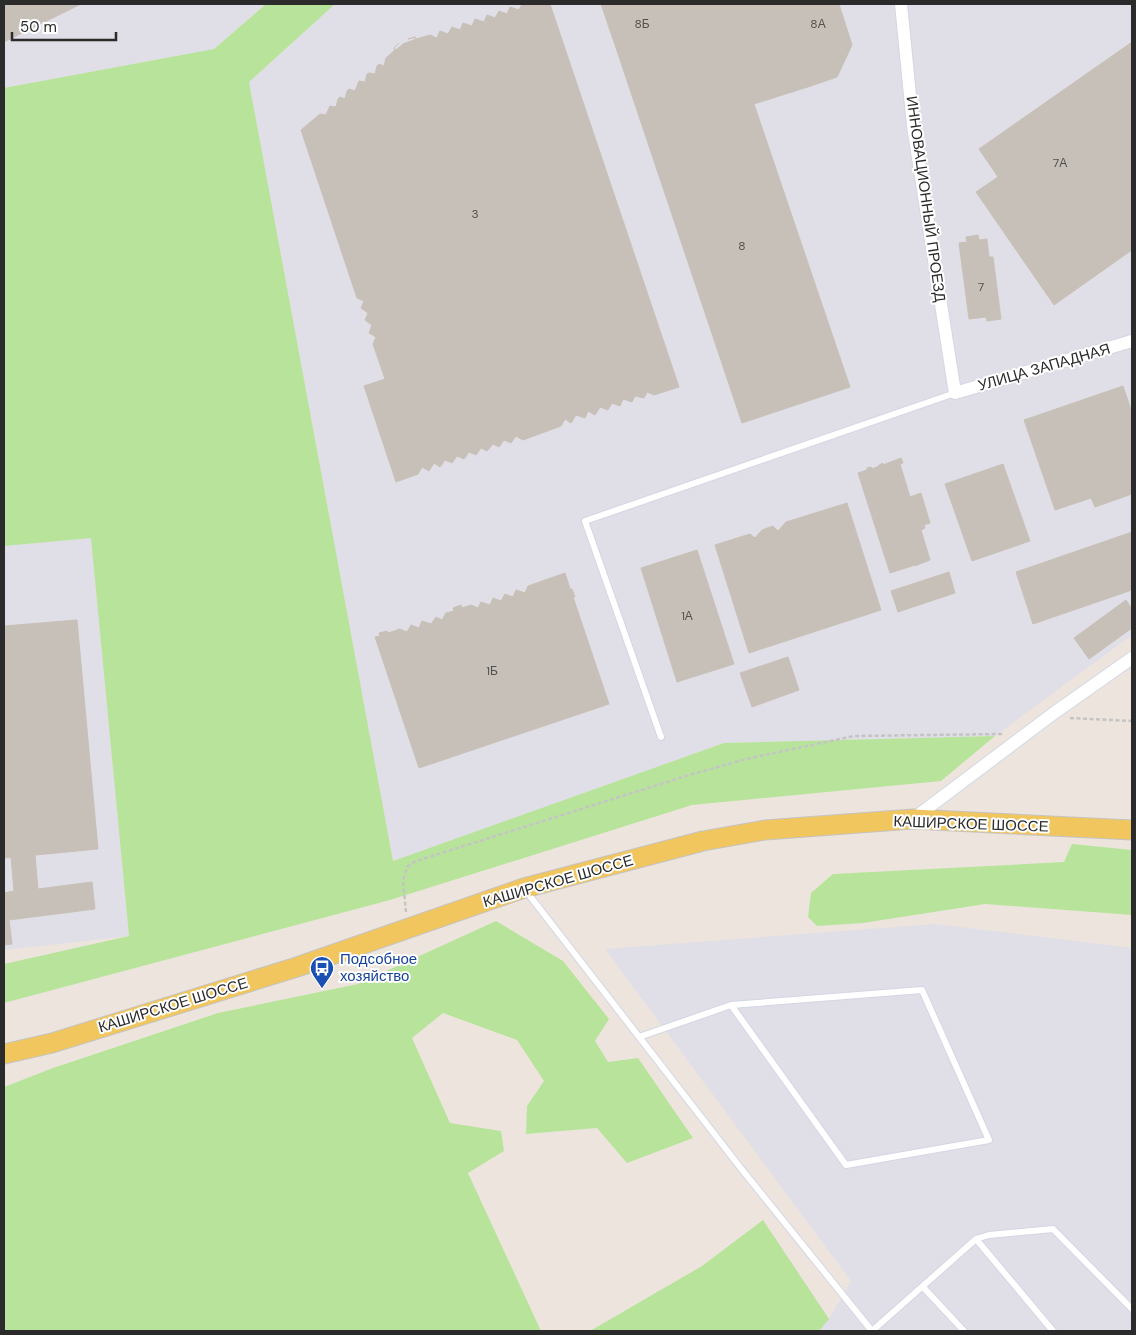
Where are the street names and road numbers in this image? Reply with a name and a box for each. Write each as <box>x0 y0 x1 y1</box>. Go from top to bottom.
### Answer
street label: ИННОВАЦИОННЫЙ ПРОЕЗД <box>902 95 950 303</box>
street label: УЛИЦА ЗАПАДНАЯ <box>976 339 1112 395</box>
street label: КАШИРСКОЕ ШОССЕ <box>893 811 1049 837</box>
street label: КАШИРСКОЕ ШОССЕ <box>481 850 635 912</box>
street label: КАШИРСКОЕ ШОССЕ <box>96 973 250 1037</box>

